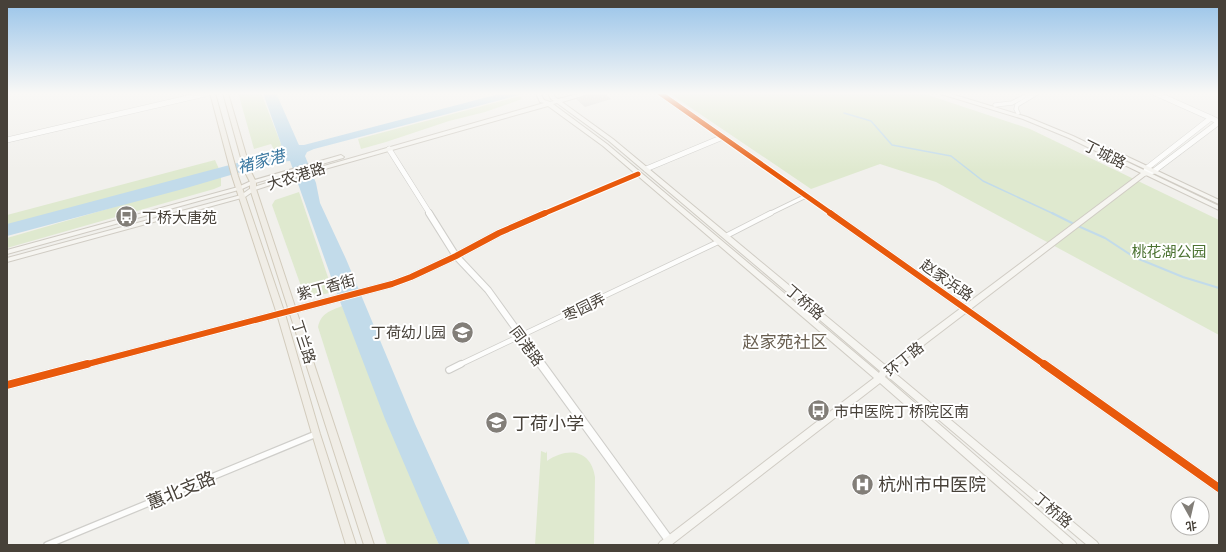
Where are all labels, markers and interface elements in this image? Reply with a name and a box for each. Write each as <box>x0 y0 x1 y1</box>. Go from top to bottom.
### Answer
street label: 丁城路 <box>1080 134 1130 174</box>
water label: 褚家港 <box>235 143 289 179</box>
street label: 大农港路 <box>264 156 328 196</box>
bus stop icon: 丁桥大唐苑 <box>114 204 140 230</box>
place label: 丁桥大唐苑 <box>142 206 217 229</box>
park label: 桃花湖公园 <box>1131 240 1207 263</box>
street label: 赵家浜路 <box>916 253 978 307</box>
street label: 紫丁香街 <box>294 268 358 306</box>
street label: 丁桥路 <box>780 279 830 325</box>
street label: 枣园弄 <box>559 287 609 327</box>
street label: 丁兰路 <box>286 317 322 367</box>
school or university icon: 丁荷幼儿园 <box>449 319 475 345</box>
place label: 丁荷幼儿园 <box>371 321 446 344</box>
street label: 同港路 <box>504 321 550 371</box>
district label: 赵家苑社区 <box>743 329 828 355</box>
street label: 环丁路 <box>879 336 929 382</box>
bus stop icon: 市中医院丁桥院区南 <box>806 398 832 424</box>
place label: 市中医院丁桥院区南 <box>834 400 969 423</box>
school or university icon: 丁荷小学 <box>483 410 509 436</box>
place label: 丁荷小学 <box>512 410 584 437</box>
street label: 蕙北支路 <box>143 464 219 516</box>
hospital icon: 杭州市中医院 <box>850 471 876 497</box>
place label: 杭州市中医院 <box>878 471 986 498</box>
street label: 丁桥路 <box>1028 487 1078 533</box>
north arrow <box>1170 496 1210 536</box>
text: 北 <box>1185 517 1198 535</box>

